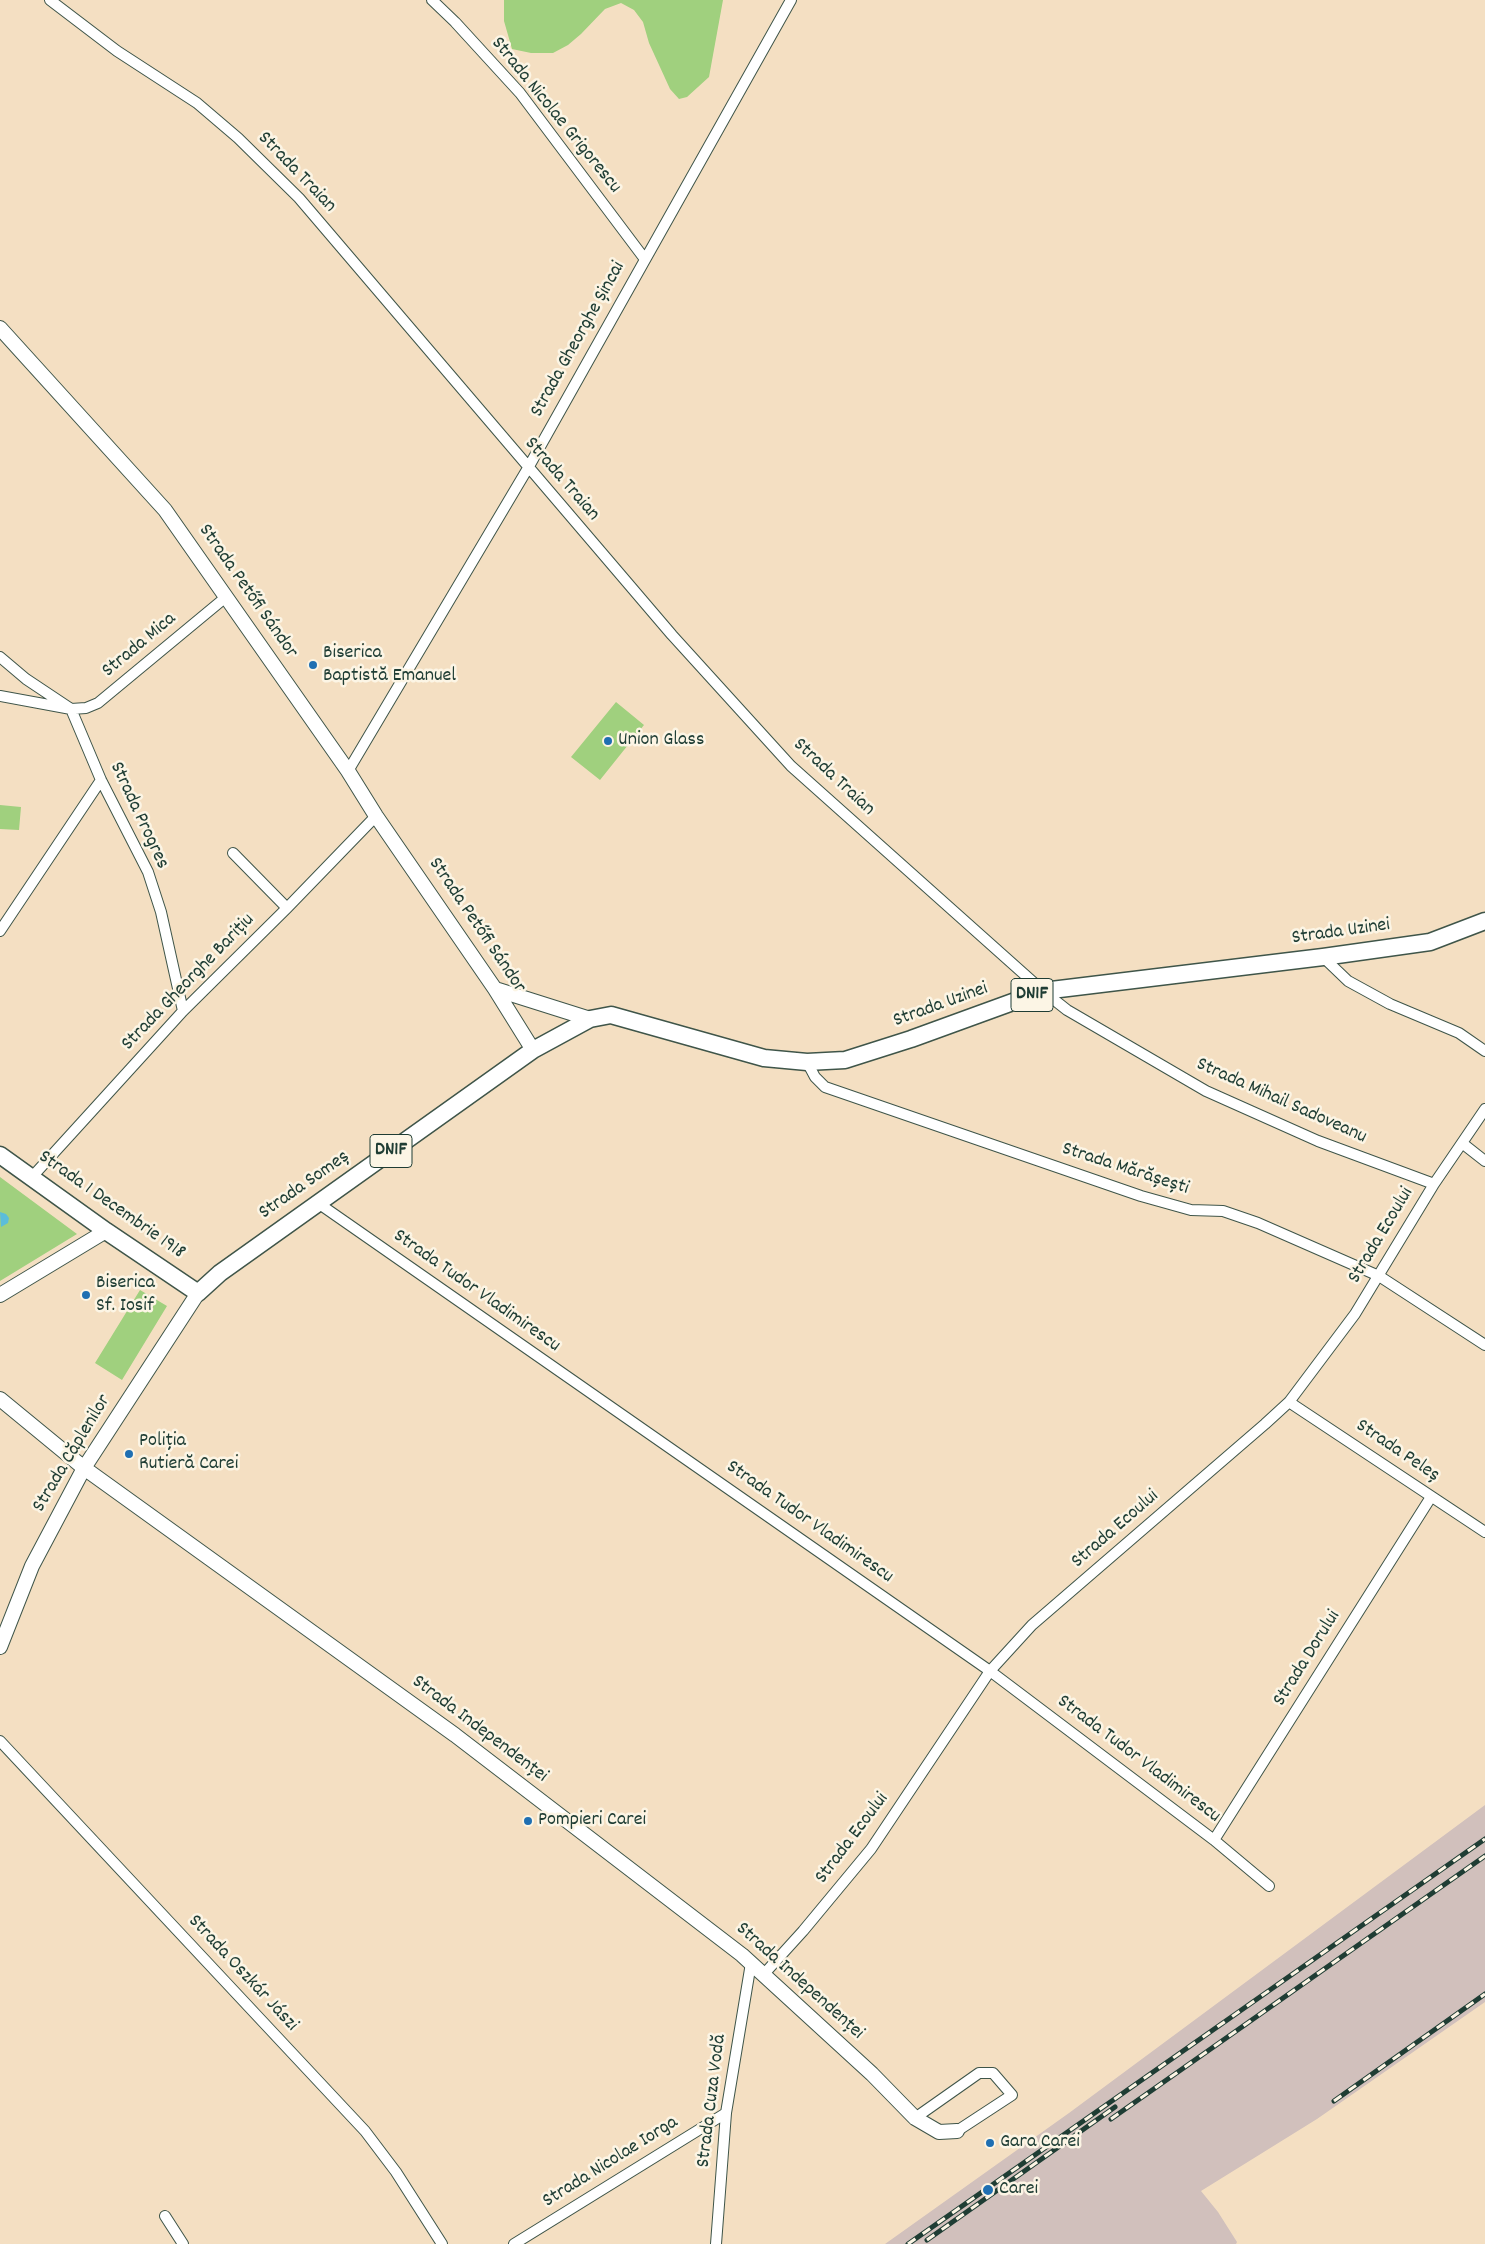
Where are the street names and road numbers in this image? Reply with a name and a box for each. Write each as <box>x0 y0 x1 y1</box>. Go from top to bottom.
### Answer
street label: Strada Nicolae Grigorescu <box>484 33 626 199</box>
street label: Strada Traian <box>251 127 341 219</box>
street label: Strada Gheorghe Șincai <box>526 258 632 422</box>
street label: Strada Traian <box>518 433 604 527</box>
street label: Strada Petőfi Sándor <box>192 520 302 664</box>
street label: Strada Mica <box>98 608 182 684</box>
street label: Strada Traian <box>787 734 879 822</box>
street label: Strada Progres <box>103 759 173 873</box>
street label: Strada Petőfi Sándor <box>422 854 530 998</box>
street label: Strada Gheorghe Barițiu <box>117 909 261 1057</box>
street label: Strada Uzinei <box>1290 914 1392 952</box>
street label: Strada Uzinei <box>890 978 992 1034</box>
road number: DN1F <box>1011 978 1053 1012</box>
street label: Strada Mihail Sadoveanu <box>1192 1054 1370 1150</box>
road number: DN1F <box>370 1134 412 1168</box>
street label: Strada Mărășești <box>1058 1138 1192 1202</box>
street label: Strada 1 Decembrie 1918 <box>33 1146 189 1266</box>
street label: Strada Someș <box>255 1146 355 1226</box>
street label: Strada Ecoului <box>1344 1184 1420 1288</box>
street label: Strada Tudor Vladimirescu <box>388 1225 564 1359</box>
street label: Strada Căplenilor <box>28 1391 118 1517</box>
street label: Strada Peleș <box>1350 1415 1444 1489</box>
street label: Strada Tudor Vladimirescu <box>721 1456 897 1590</box>
street label: Strada Ecoului <box>1067 1486 1165 1574</box>
street label: Strada Dorului <box>1269 1607 1347 1711</box>
street label: Strada Independenței <box>406 1671 552 1789</box>
street label: Strada Tudor Vladimirescu <box>1051 1691 1225 1829</box>
street label: Strada Ecoului <box>811 1789 895 1889</box>
street label: Strada Oszkár Jászi <box>182 1911 302 2037</box>
street label: Strada Independenței <box>730 1918 868 2046</box>
street label: Strada Cuza Vodă <box>693 2033 733 2169</box>
street label: Strada Nicolae Iorga <box>539 2112 683 2214</box>

